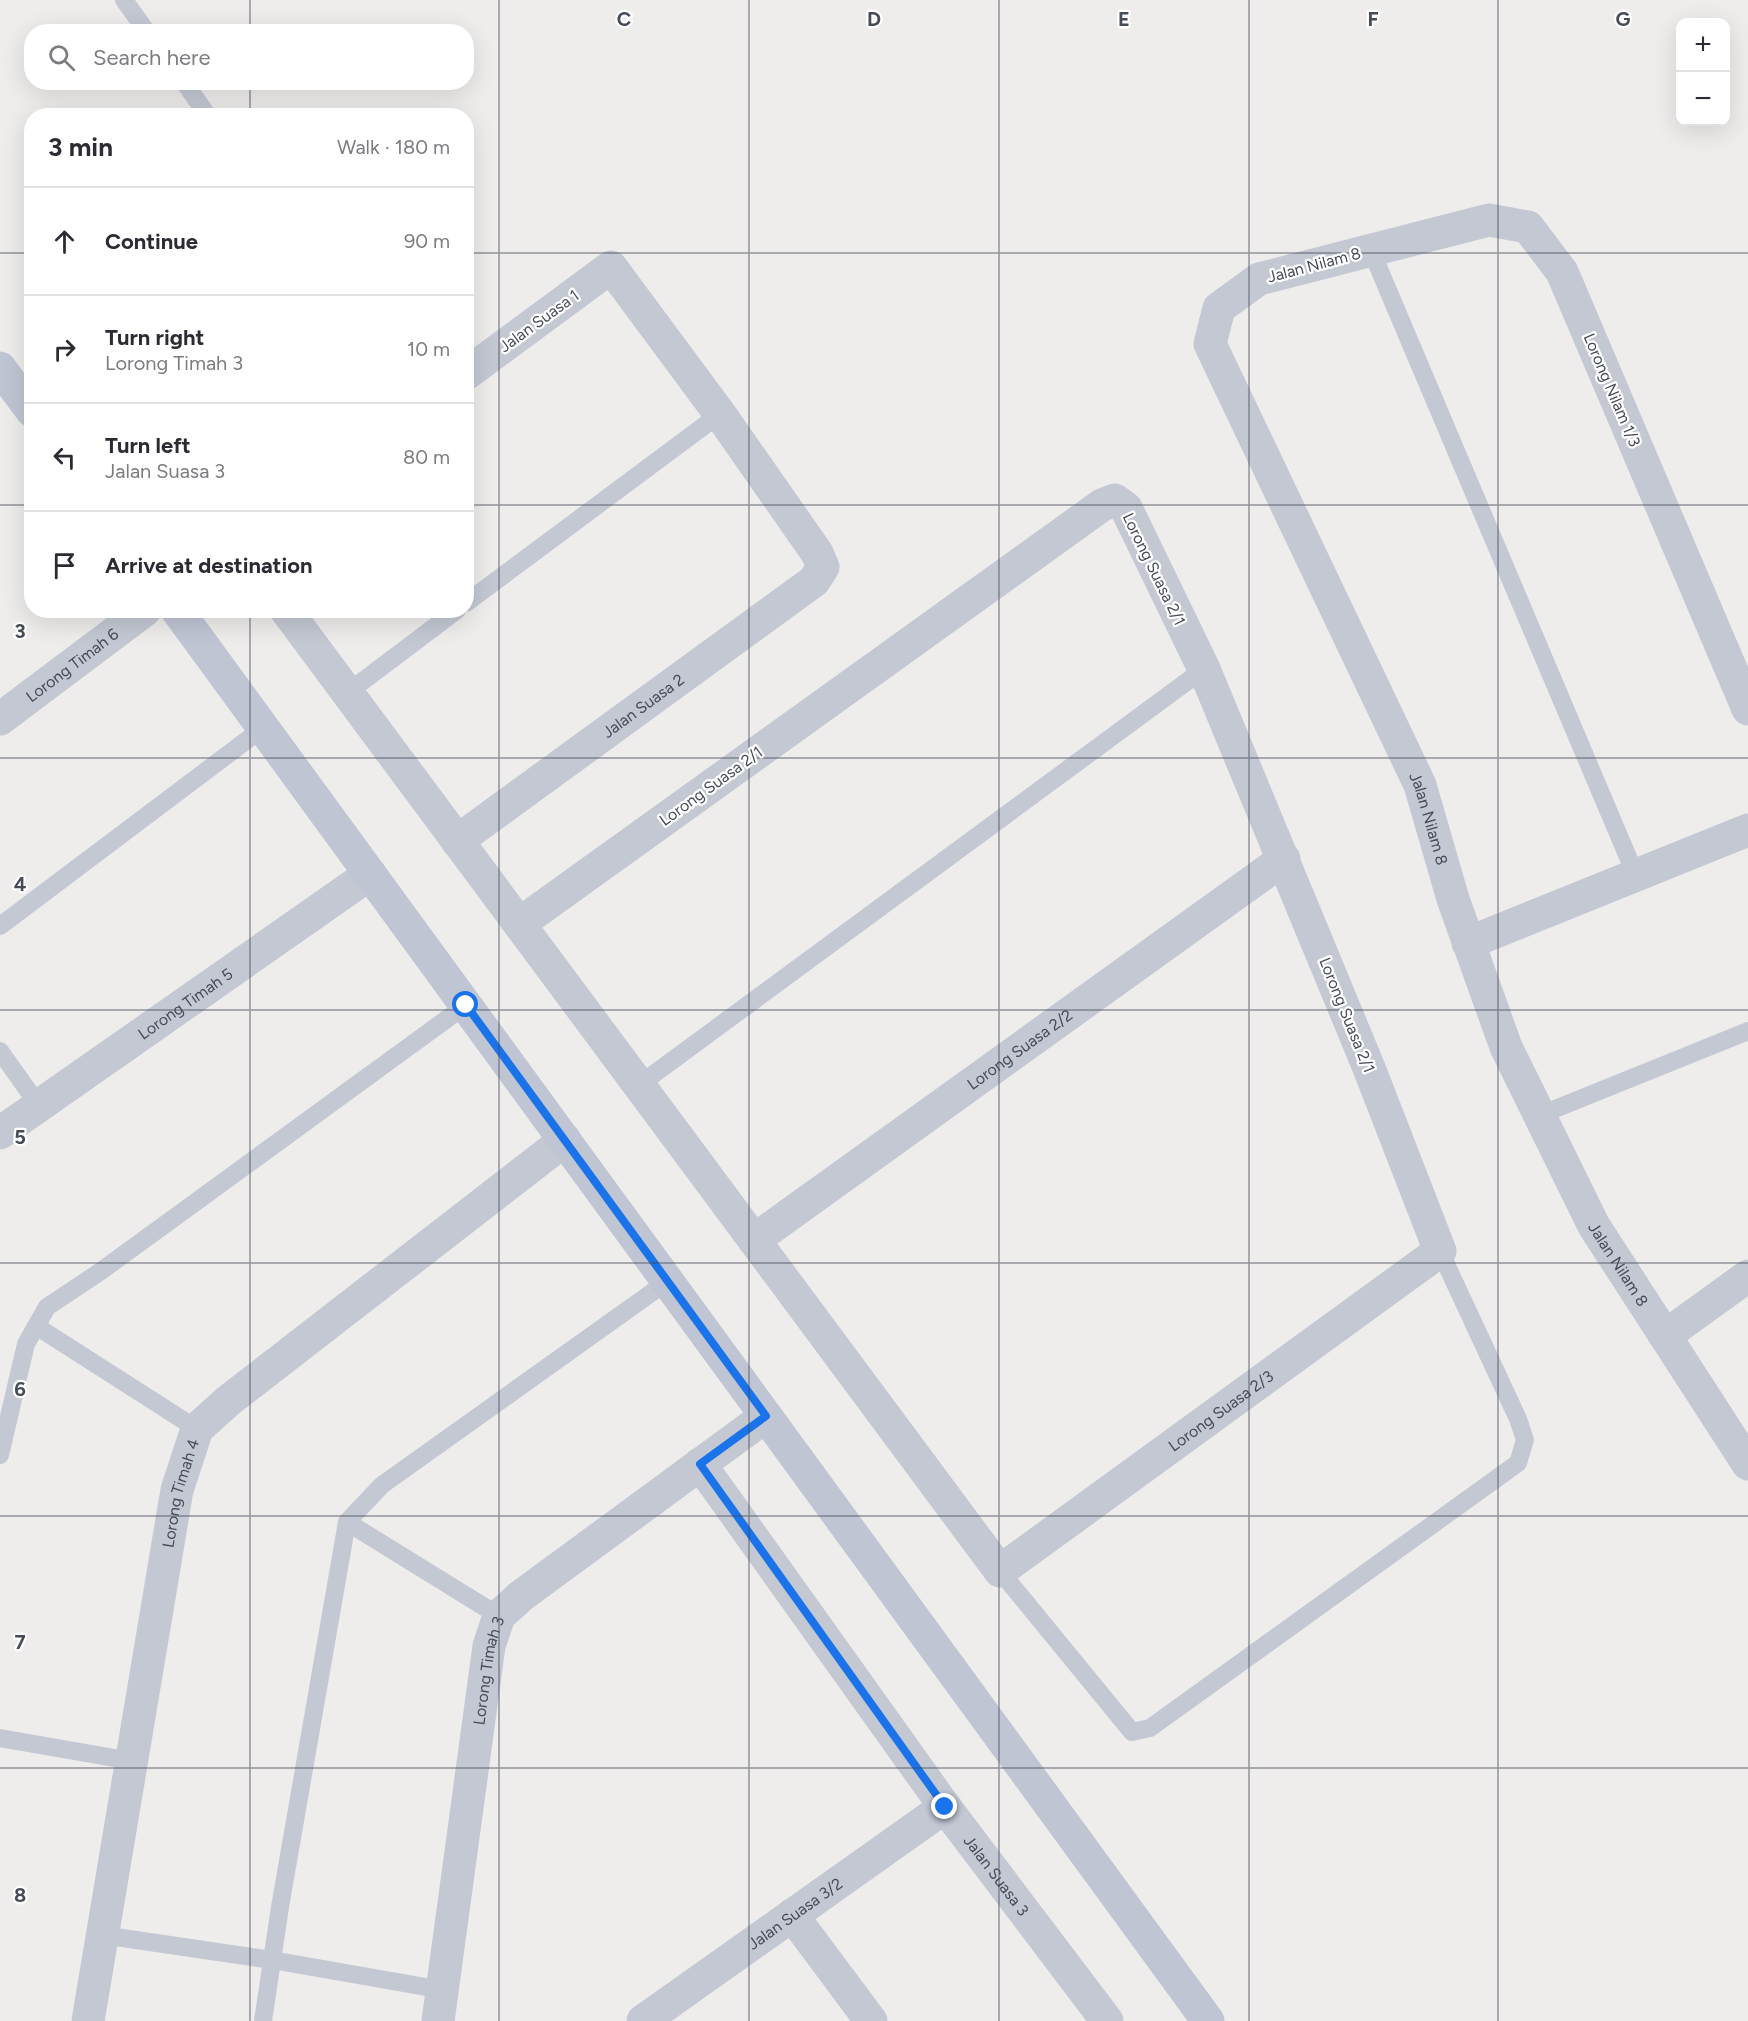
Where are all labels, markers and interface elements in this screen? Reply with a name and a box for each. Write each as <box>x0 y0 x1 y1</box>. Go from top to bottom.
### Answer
text: C <box>617 7 631 31</box>
text: D <box>867 7 881 31</box>
text: E <box>1118 7 1130 31</box>
text: F <box>1367 7 1379 31</box>
text: G <box>1616 7 1631 31</box>
map controls <box>1676 18 1730 126</box>
button: + <box>1676 18 1730 72</box>
search box <box>24 24 474 90</box>
icon: search <box>45 41 78 74</box>
text: Search here <box>93 44 211 71</box>
button: − <box>1676 72 1730 126</box>
text: 3 min <box>48 131 113 163</box>
text: Walk · 180 m <box>337 135 450 159</box>
icon: ahead <box>48 225 81 258</box>
text: Continue <box>105 228 198 255</box>
text: 90 m <box>404 229 450 253</box>
street label: Jalan Nilam 8 <box>1265 243 1363 287</box>
street label: Jalan Suasa 1 <box>495 286 583 356</box>
text: Turn right <box>105 324 204 351</box>
street label: Lorong Nilam 1/3 <box>1580 330 1644 450</box>
icon: right <box>48 333 81 366</box>
text: 10 m <box>407 337 450 361</box>
text: Lorong Timah 3 <box>105 351 243 375</box>
text: Turn left <box>105 432 191 459</box>
icon: left <box>48 441 81 474</box>
text: 80 m <box>403 445 450 469</box>
text: Jalan Suasa 3 <box>105 459 225 483</box>
street label: Lorong Suasa 2/1 <box>1119 510 1189 628</box>
icon: arrive <box>48 549 81 582</box>
text: Arrive at destination <box>105 552 313 579</box>
text: 3 <box>14 619 26 643</box>
street label: Lorong Timah 6 <box>22 624 122 706</box>
street label: Jalan Suasa 2 <box>598 670 688 742</box>
street label: Lorong Suasa 2/1 <box>656 742 766 830</box>
street label: Jalan Nilam 8 <box>1406 769 1452 867</box>
text: 4 <box>14 872 27 896</box>
street label: Lorong Suasa 2/1 <box>1315 954 1379 1076</box>
street label: Lorong Timah 5 <box>134 964 236 1043</box>
route start <box>452 991 478 1017</box>
street label: Lorong Suasa 2/2 <box>963 1005 1076 1093</box>
text: 5 <box>14 1125 26 1149</box>
street label: Jalan Nilam 8 <box>1584 1218 1653 1310</box>
street label: Lorong Suasa 2/3 <box>1164 1366 1277 1455</box>
text: 6 <box>14 1377 26 1401</box>
street label: Lorong Timah 4 <box>158 1436 203 1549</box>
street label: Lorong Timah 3 <box>469 1614 508 1726</box>
text: 7 <box>14 1630 26 1654</box>
route end <box>931 1793 957 1819</box>
street label: Jalan Suasa 3 <box>960 1831 1033 1919</box>
street label: Jalan Suasa 3/2 <box>744 1873 846 1953</box>
text: 8 <box>14 1883 26 1907</box>

